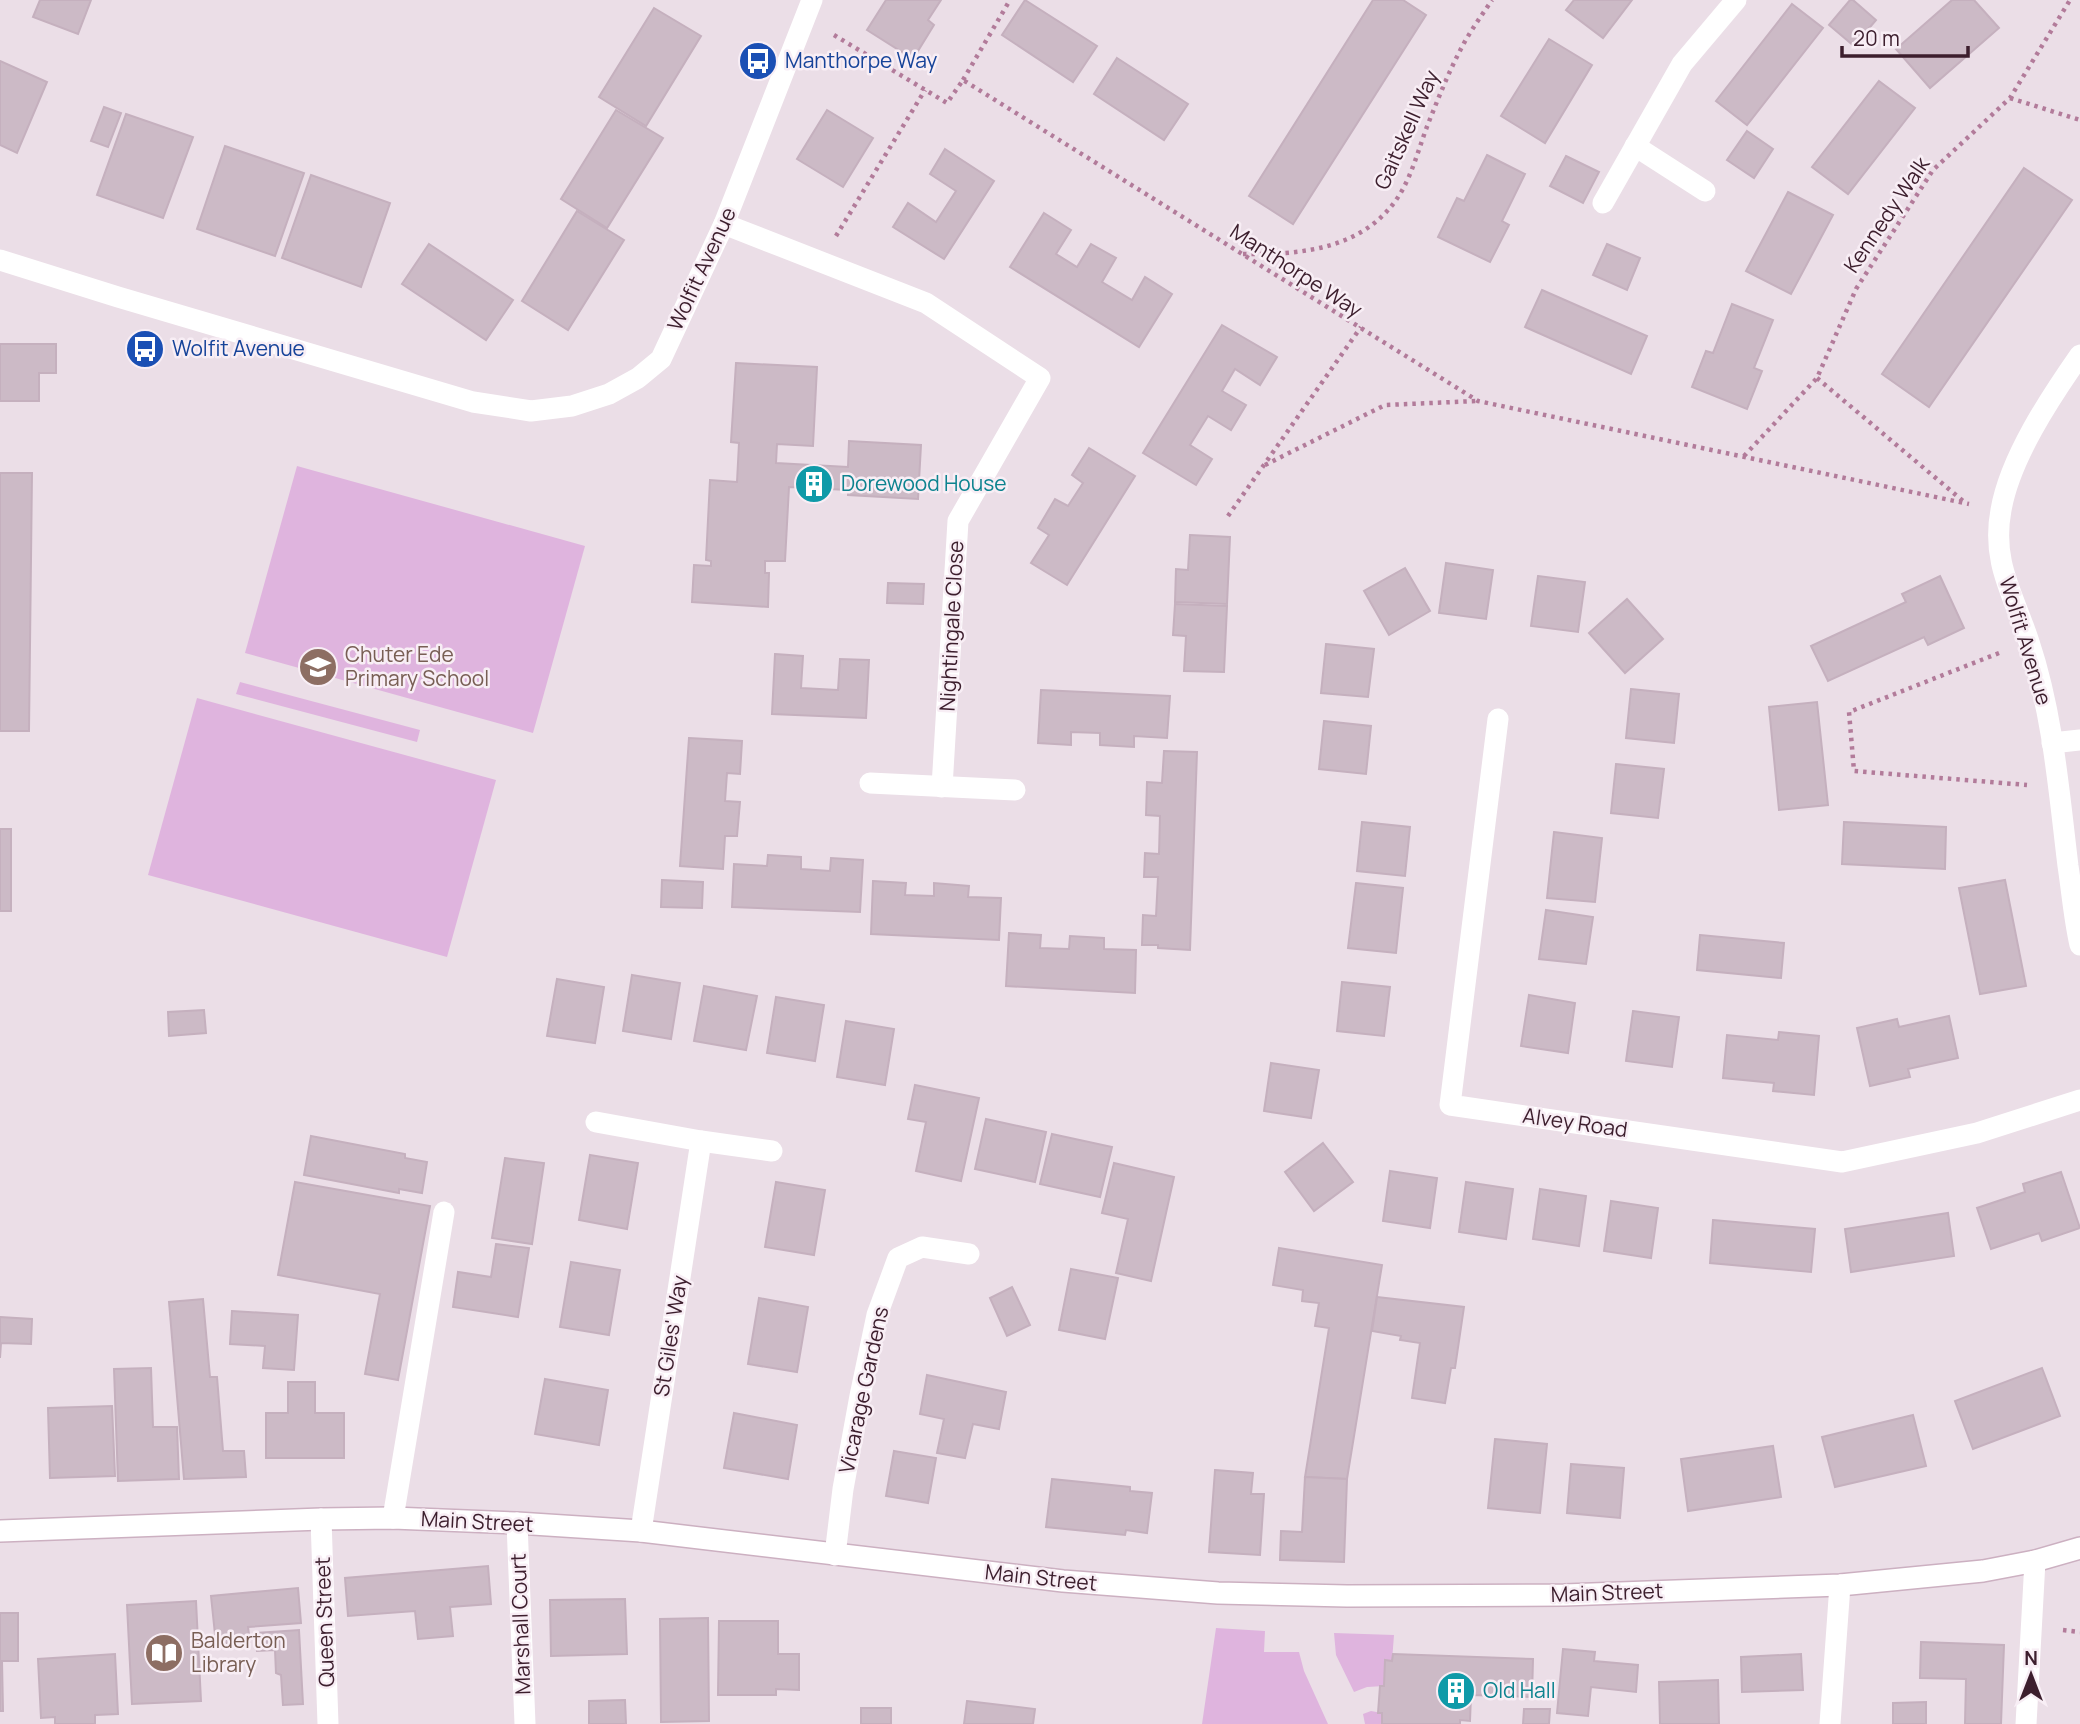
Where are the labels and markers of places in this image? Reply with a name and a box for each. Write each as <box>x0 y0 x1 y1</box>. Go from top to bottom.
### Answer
bus stop icon: Manthorpe Way <box>737 40 779 82</box>
place label: Manthorpe Way <box>785 46 937 74</box>
bus stop icon: Wolfit Avenue <box>124 328 166 370</box>
place label: Wolfit Avenue <box>172 334 305 362</box>
building icon: Dorewood House <box>793 463 835 505</box>
place label: Dorewood House <box>841 469 1007 497</box>
place label: Chuter Ede Primary School <box>345 640 489 692</box>
school or university icon: Chuter Ede Primary School <box>297 646 339 688</box>
place label: Balderton Library <box>191 1626 286 1678</box>
library icon: Balderton Library <box>143 1632 185 1674</box>
building icon: Old Hall <box>1435 1670 1477 1712</box>
place label: Old Hall <box>1483 1676 1556 1704</box>

